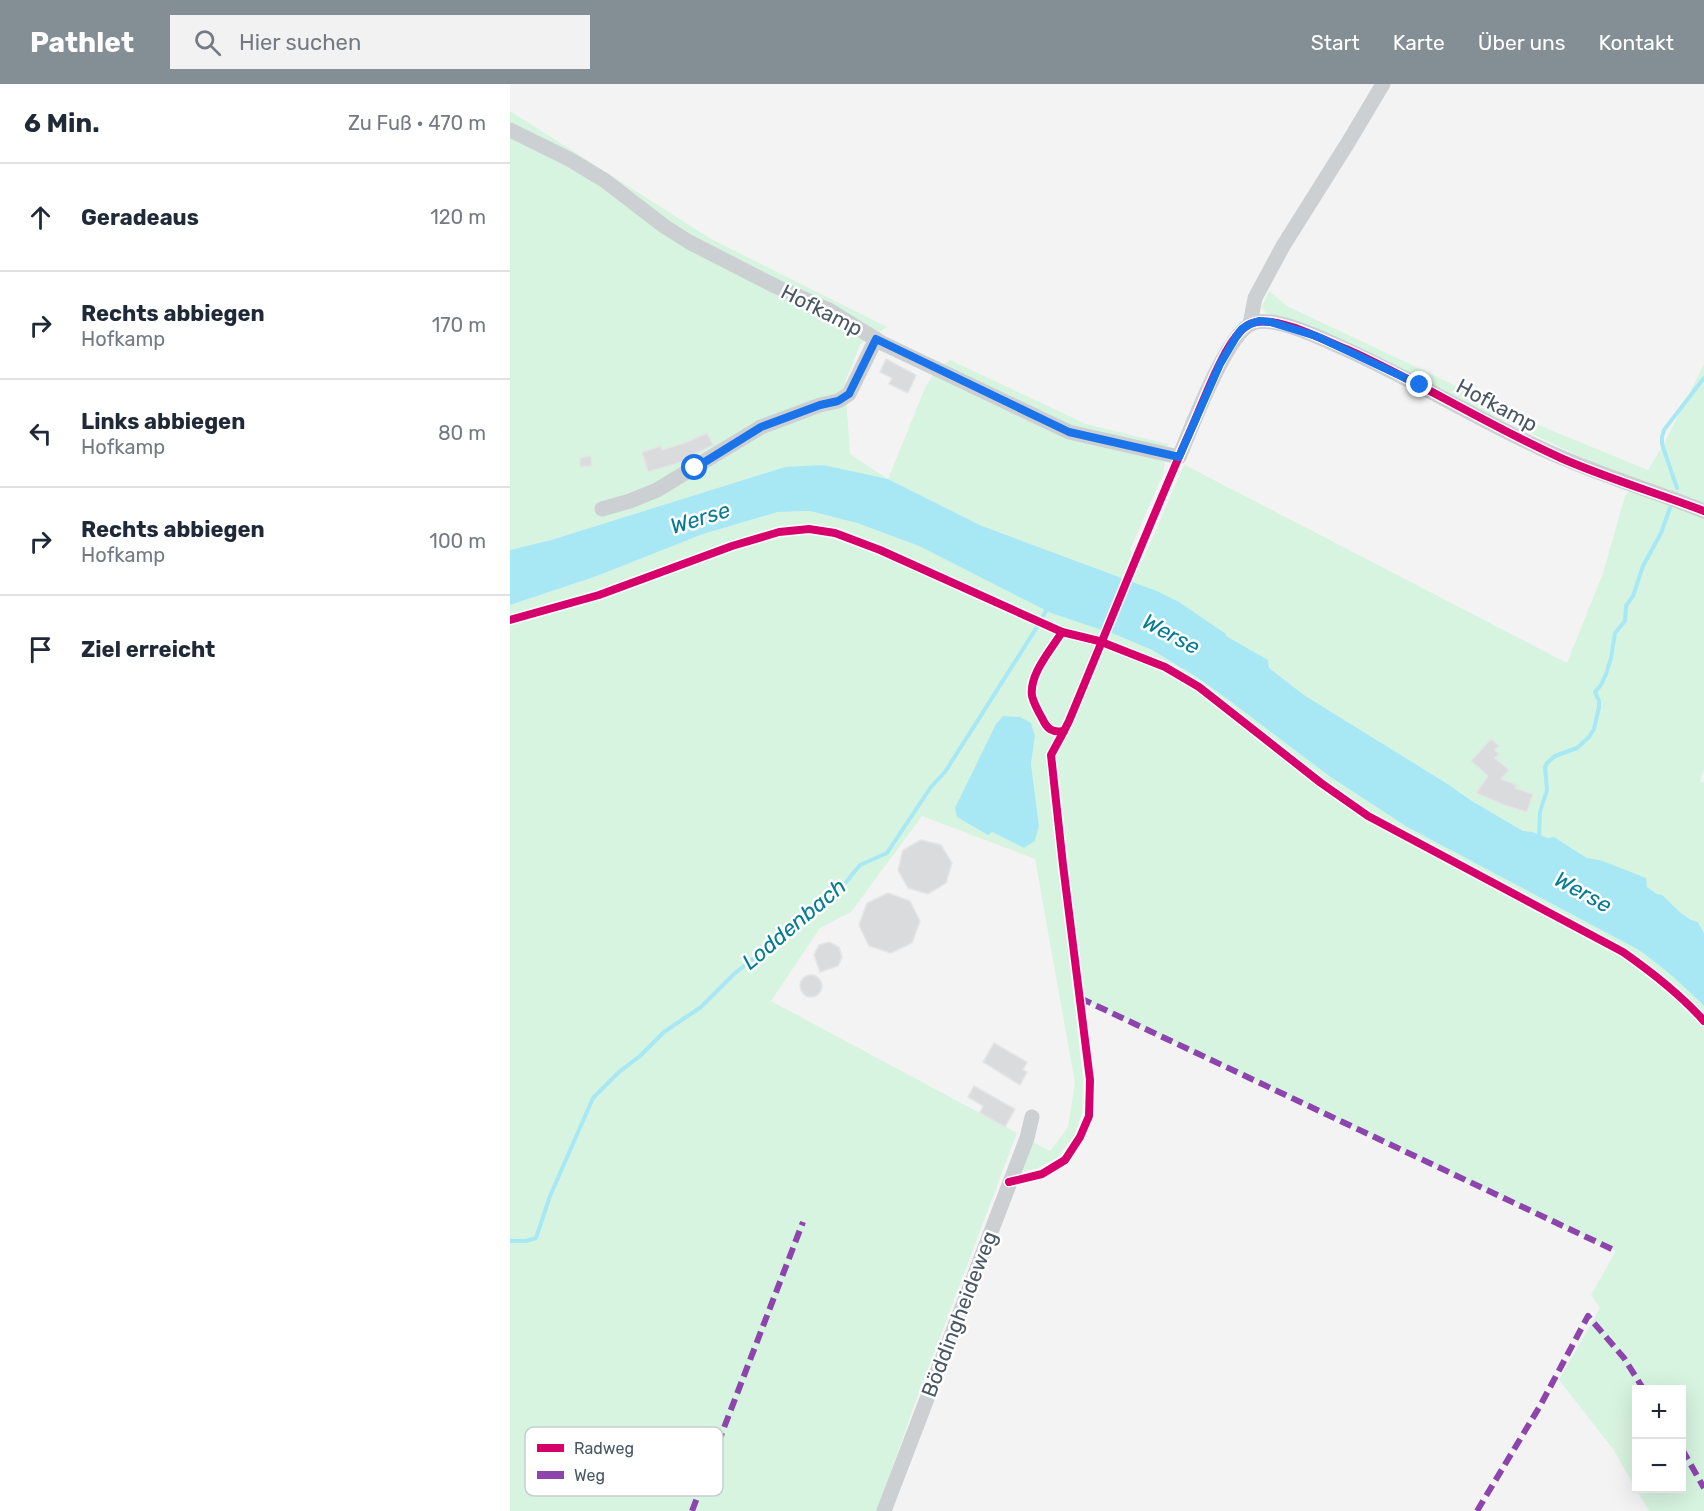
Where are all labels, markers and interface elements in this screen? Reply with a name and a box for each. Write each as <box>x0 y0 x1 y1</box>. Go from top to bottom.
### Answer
search box <box>170 15 590 69</box>
text: Pathlet <box>30 26 134 59</box>
icon: search <box>191 26 224 59</box>
text: Hier suchen <box>239 29 361 56</box>
text: Start <box>1311 30 1360 55</box>
text: Karte <box>1393 30 1445 55</box>
text: Über uns <box>1478 30 1566 55</box>
text: Kontakt <box>1599 30 1674 55</box>
text: 6 Min. <box>24 108 100 139</box>
text: Zu Fuß · 470 m <box>348 111 486 135</box>
icon: ahead <box>24 201 57 234</box>
text: Geradeaus <box>81 204 199 231</box>
text: 120 m <box>430 205 486 229</box>
street label: Hofkamp <box>777 279 867 341</box>
text: Rechts abbiegen <box>81 300 265 327</box>
icon: right <box>24 309 57 342</box>
text: 170 m <box>432 313 486 337</box>
text: Hofkamp <box>81 327 165 351</box>
route end <box>1406 371 1432 397</box>
street label: Hofkamp <box>1452 373 1542 437</box>
text: Links abbiegen <box>81 408 245 435</box>
icon: left <box>24 417 57 450</box>
text: 80 m <box>438 421 486 445</box>
text: Hofkamp <box>81 435 165 459</box>
route start <box>681 454 707 480</box>
water label: Werse <box>667 496 733 540</box>
text: Rechts abbiegen <box>81 516 265 543</box>
icon: right <box>24 525 57 558</box>
text: 100 m <box>429 529 486 553</box>
text: Hofkamp <box>81 543 165 567</box>
water label: Werse <box>1138 608 1204 660</box>
icon: arrive <box>24 633 57 666</box>
text: Ziel erreicht <box>81 636 215 663</box>
water label: Werse <box>1550 865 1616 919</box>
water label: Loddenbach <box>736 873 852 975</box>
street label: Böddingheideweg <box>916 1227 1002 1401</box>
map controls <box>1632 1385 1686 1493</box>
button: + <box>1632 1385 1686 1439</box>
legend <box>525 1427 723 1496</box>
text: Radweg <box>574 1439 634 1458</box>
button: − <box>1632 1439 1686 1493</box>
text: Weg <box>574 1466 605 1485</box>

